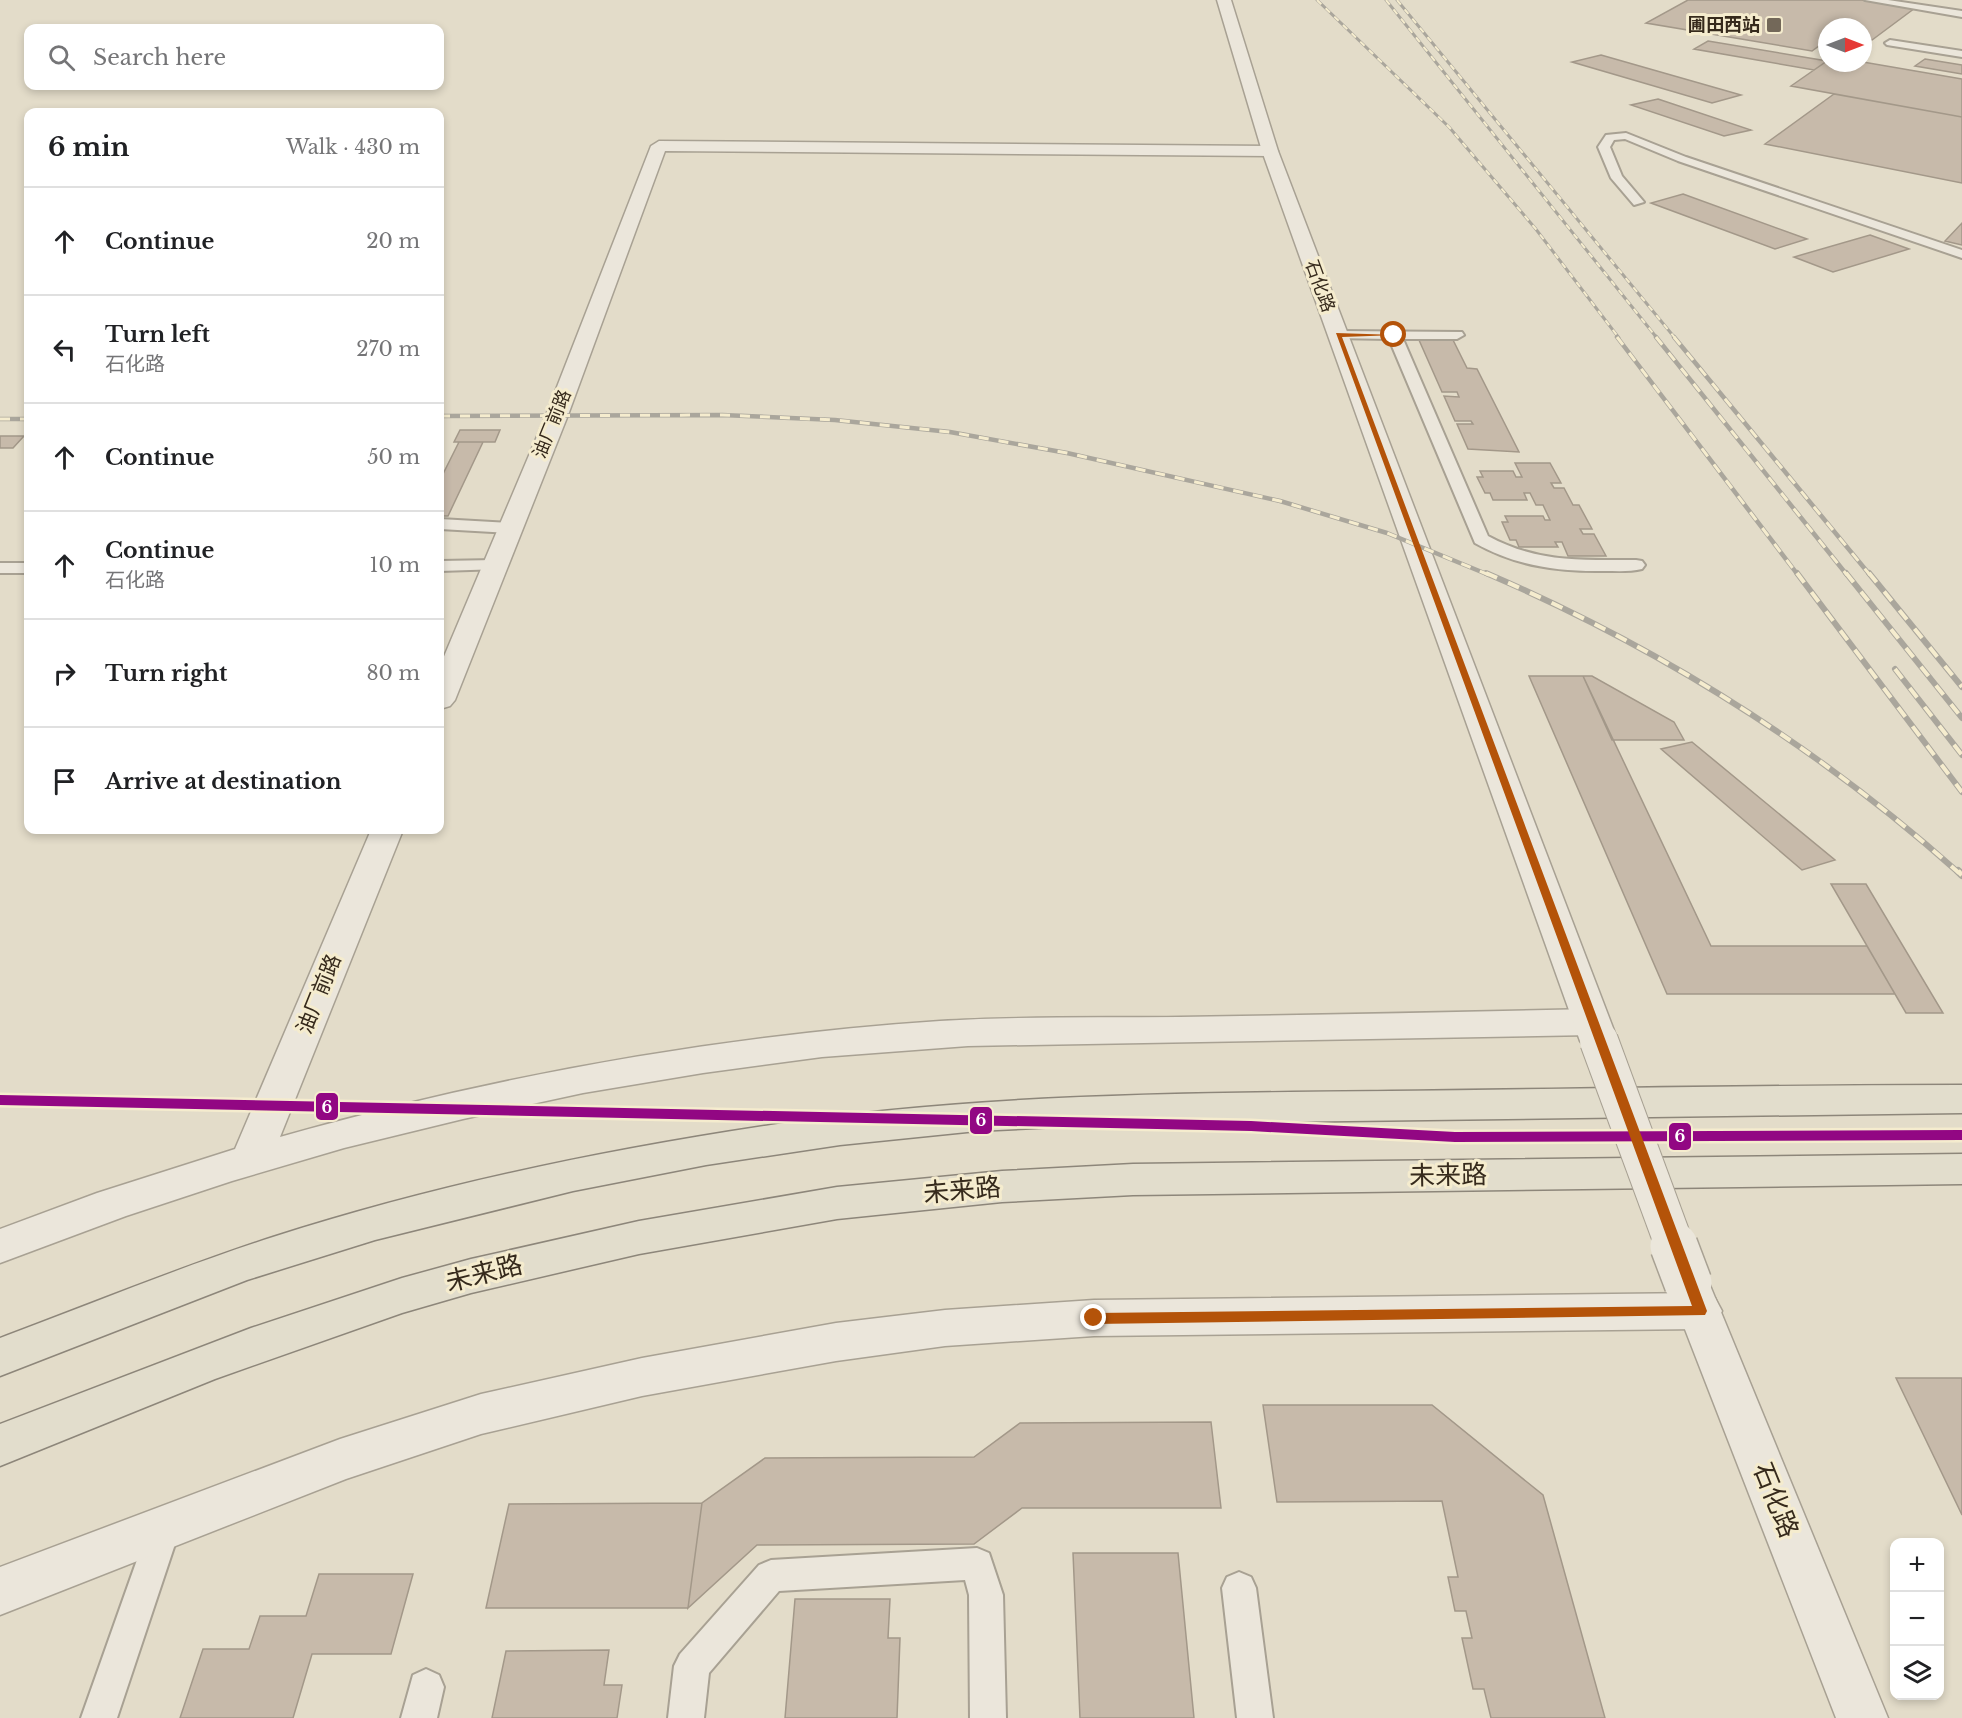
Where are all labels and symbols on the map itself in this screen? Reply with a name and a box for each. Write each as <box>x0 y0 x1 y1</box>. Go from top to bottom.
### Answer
place label: 圃田西站 <box>1688 14 1760 36</box>
marker: 圃田西站 <box>1765 16 1783 34</box>
north arrow <box>1818 18 1872 72</box>
street label: 石化路 <box>1300 257 1340 315</box>
route start <box>1380 321 1406 347</box>
street label: 油厂前路 <box>528 387 576 461</box>
street label: 油厂前路 <box>291 950 347 1038</box>
line badge: 6 <box>315 1092 339 1121</box>
text: 6 <box>322 1097 333 1117</box>
line badge: 6 <box>969 1106 993 1135</box>
text: 6 <box>976 1110 987 1130</box>
line badge: 6 <box>1668 1122 1692 1151</box>
text: 6 <box>1675 1126 1686 1146</box>
street label: 未来路 <box>1409 1158 1487 1192</box>
street label: 未来路 <box>922 1171 1002 1209</box>
street label: 未来路 <box>442 1248 526 1298</box>
route end <box>1080 1304 1106 1330</box>
street label: 石化路 <box>1747 1458 1805 1542</box>

